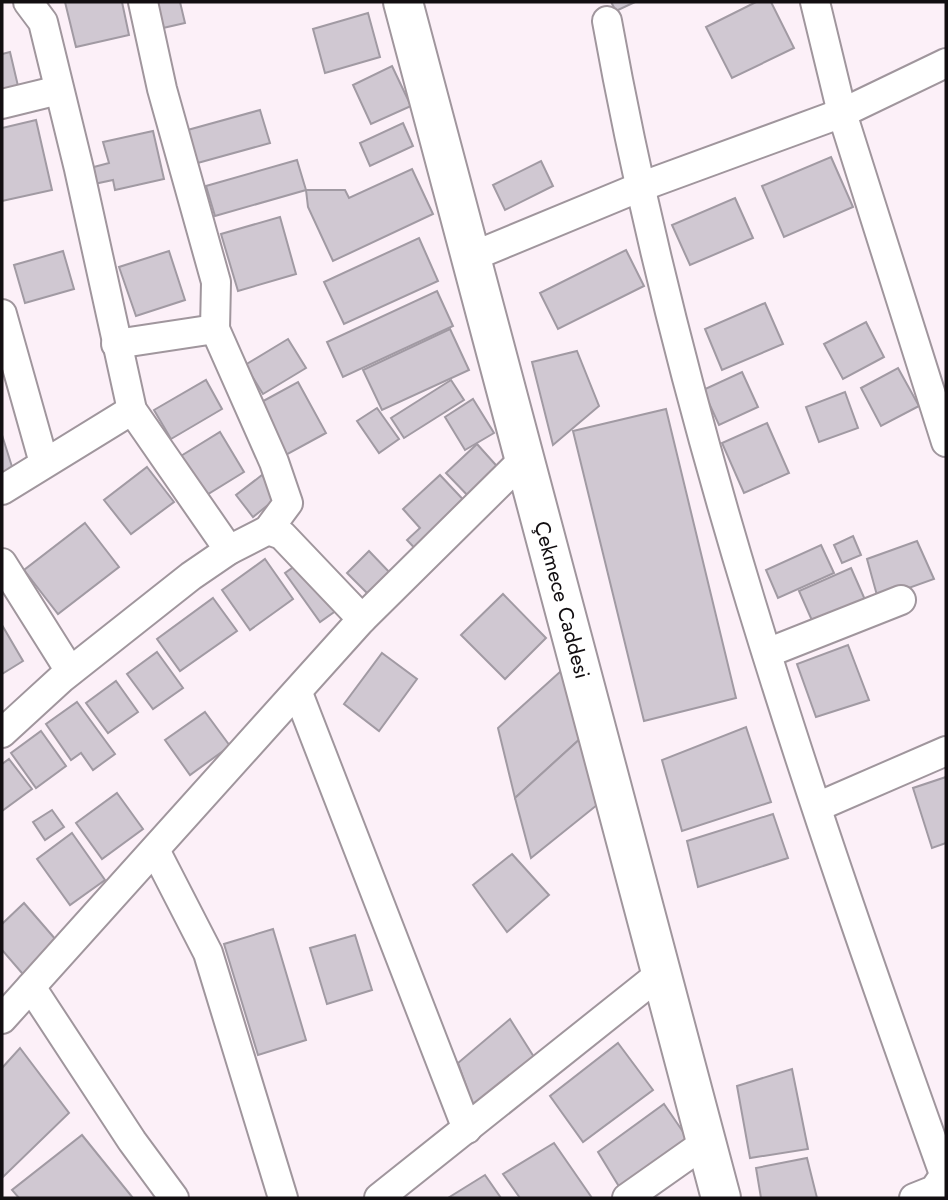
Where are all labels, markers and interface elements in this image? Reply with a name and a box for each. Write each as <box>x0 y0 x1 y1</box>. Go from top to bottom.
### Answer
street label: Çekmece Caddesi <box>527 518 597 682</box>

